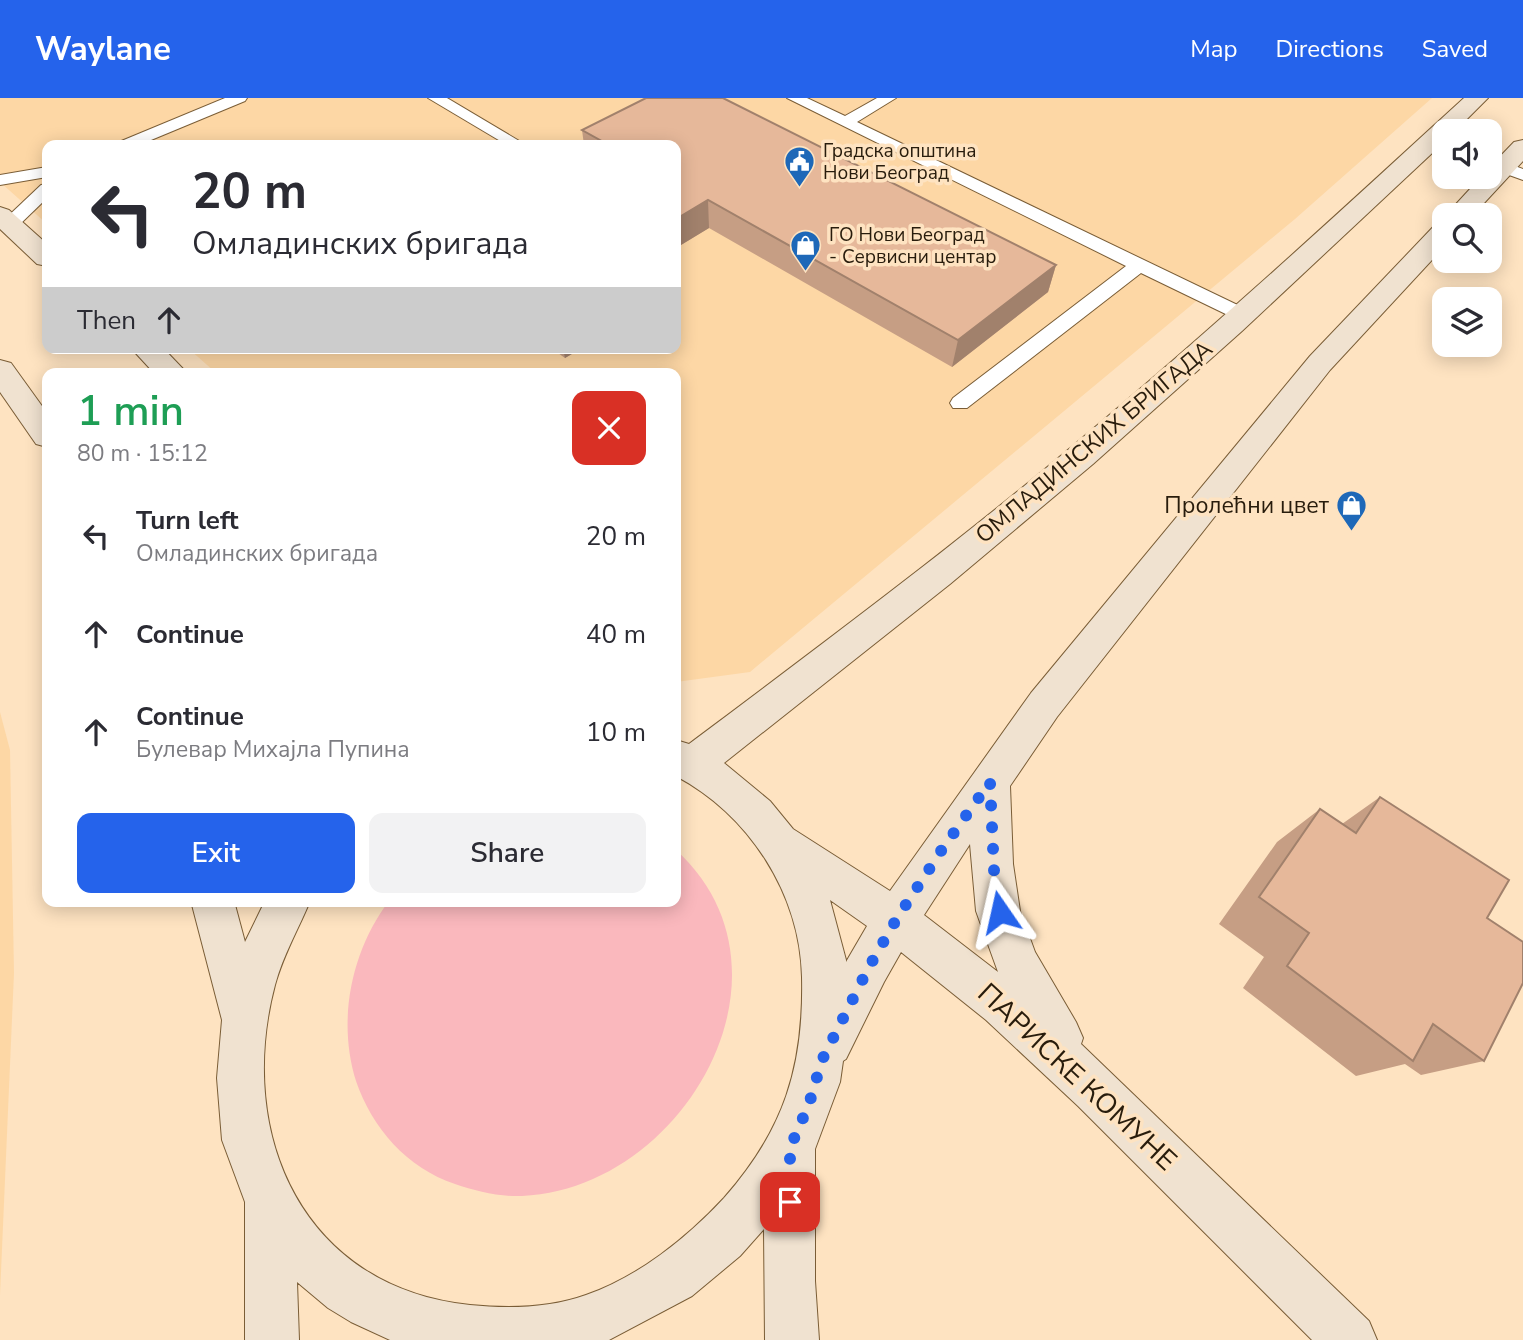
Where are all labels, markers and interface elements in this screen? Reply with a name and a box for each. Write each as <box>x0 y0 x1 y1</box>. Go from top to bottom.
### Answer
text: Waylane <box>35 27 171 72</box>
text: Map <box>1190 33 1237 65</box>
text: Directions <box>1275 33 1384 65</box>
text: Saved <box>1422 33 1488 65</box>
map controls <box>1432 119 1502 357</box>
button: sound <box>1432 119 1502 189</box>
place label: Градска општина Нови Београд <box>823 138 977 186</box>
public building icon: Градска општина Нови Београд <box>783 145 817 189</box>
text: 20 m <box>192 158 307 225</box>
icon: left <box>77 168 168 259</box>
button: search <box>1432 203 1502 273</box>
text: Омладинских бригада <box>192 222 529 265</box>
place label: ГО Нови Београд - Сервисни центар <box>829 222 996 270</box>
shop icon: ГО Нови Београд - Сервисни центар <box>789 229 823 273</box>
button: layers <box>1432 287 1502 357</box>
icon: ahead <box>150 301 188 339</box>
text: Then <box>77 303 136 338</box>
street label: ОМЛАДИНСКИХ БРИГАДА <box>969 333 1219 550</box>
text: 1 min <box>77 383 184 440</box>
button: close <box>572 391 646 465</box>
text: 80 m · 15:12 <box>77 438 208 469</box>
shop icon: Пролећни цвет <box>1335 488 1369 532</box>
place label: Пролећни цвет <box>1164 490 1330 521</box>
text: Turn left <box>136 503 239 538</box>
icon: left <box>77 517 115 555</box>
text: 20 m <box>586 519 646 554</box>
text: Омладинских бригада <box>136 538 378 569</box>
icon: ahead <box>77 615 115 653</box>
text: Continue <box>136 617 244 652</box>
text: 40 m <box>586 617 646 652</box>
text: Continue <box>136 699 244 734</box>
icon: ahead <box>77 713 115 751</box>
text: 10 m <box>586 715 646 750</box>
text: Булевар Михајла Пупина <box>136 734 410 765</box>
button: Exit <box>77 813 355 893</box>
button: Share <box>369 813 646 893</box>
position arrow <box>963 875 1037 949</box>
street label: ПАРИСКЕ КОМУНЕ <box>969 975 1185 1179</box>
pin <box>760 1172 820 1232</box>
icon: arrive <box>771 1183 809 1221</box>

